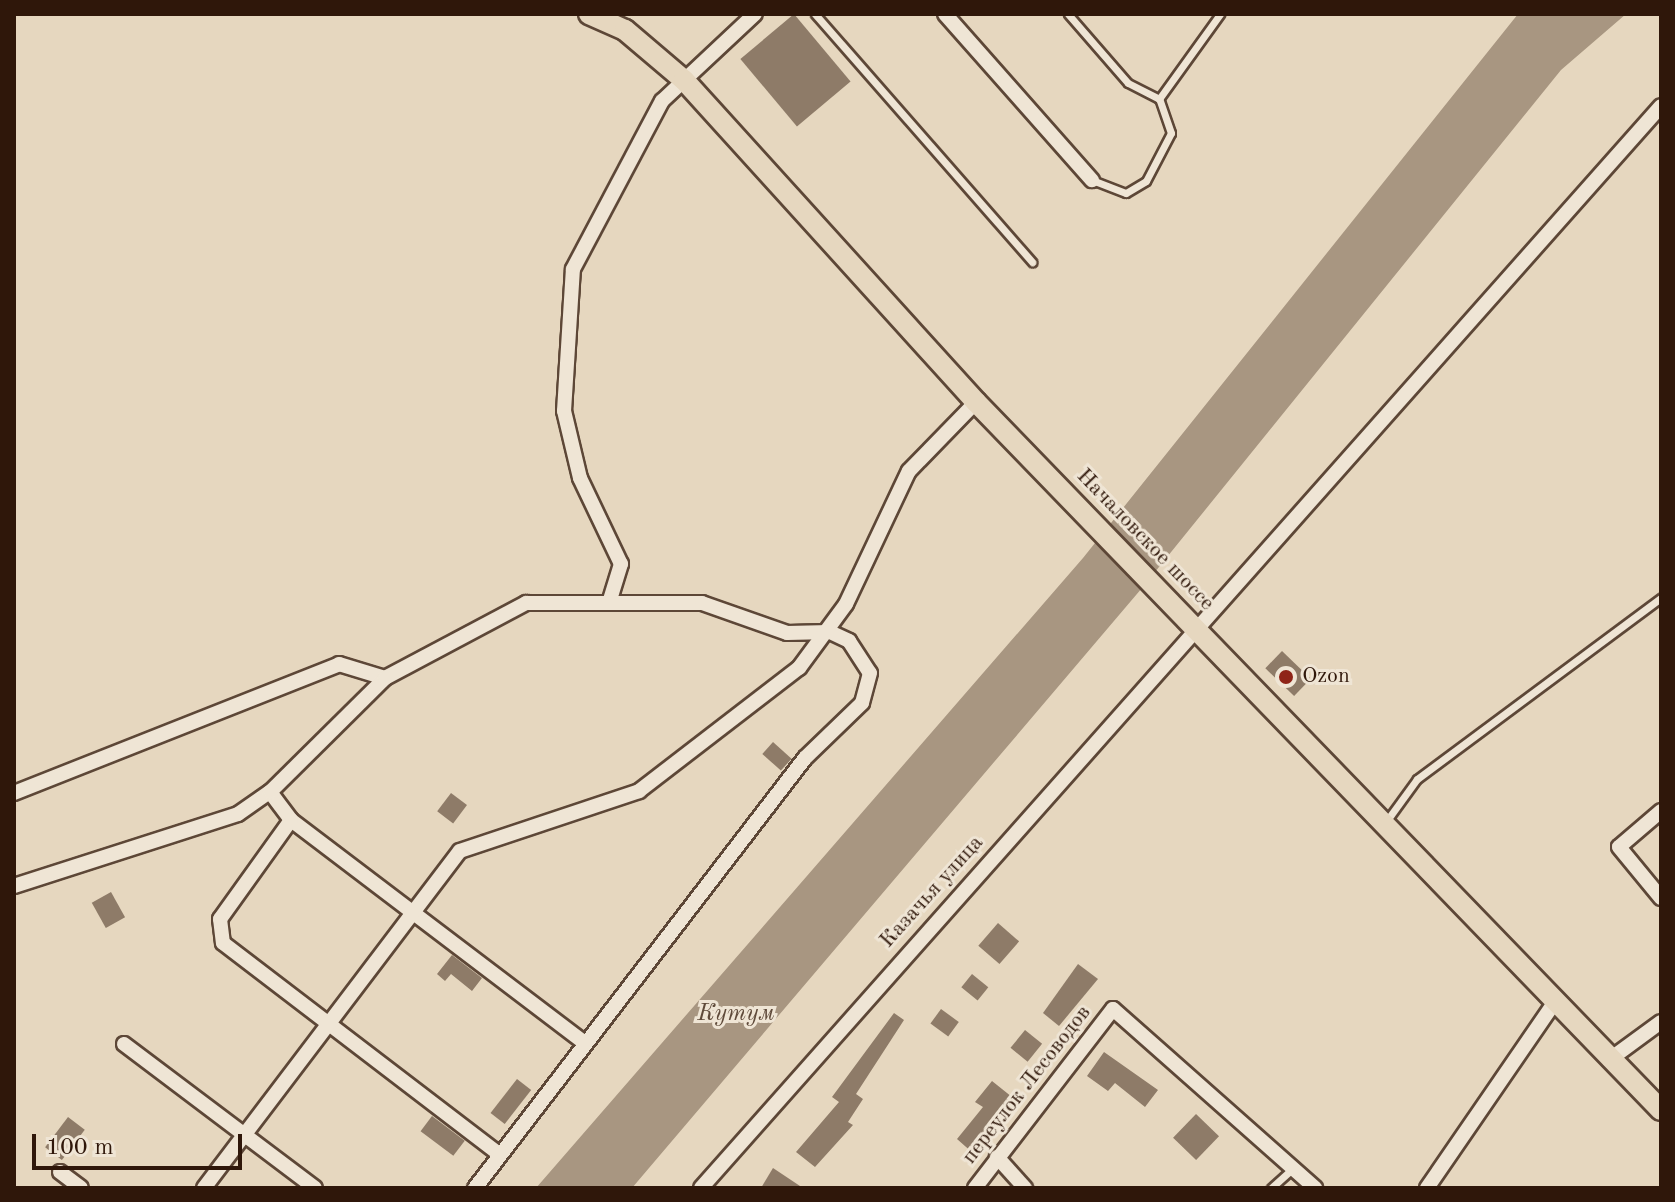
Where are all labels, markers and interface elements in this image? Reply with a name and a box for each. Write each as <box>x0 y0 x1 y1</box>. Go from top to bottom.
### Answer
street label: Началовское шоссе <box>1070 463 1220 617</box>
place label: Ozon <box>1302 664 1350 690</box>
marker: Ozon <box>1277 668 1295 686</box>
street label: Казачья улица <box>875 830 989 954</box>
street label: переулок Лесоводов <box>957 1000 1097 1170</box>
water label: Кутум <box>698 1001 774 1029</box>
scale bar <box>36 1118 246 1168</box>
text: 100 m <box>46 1136 114 1160</box>

